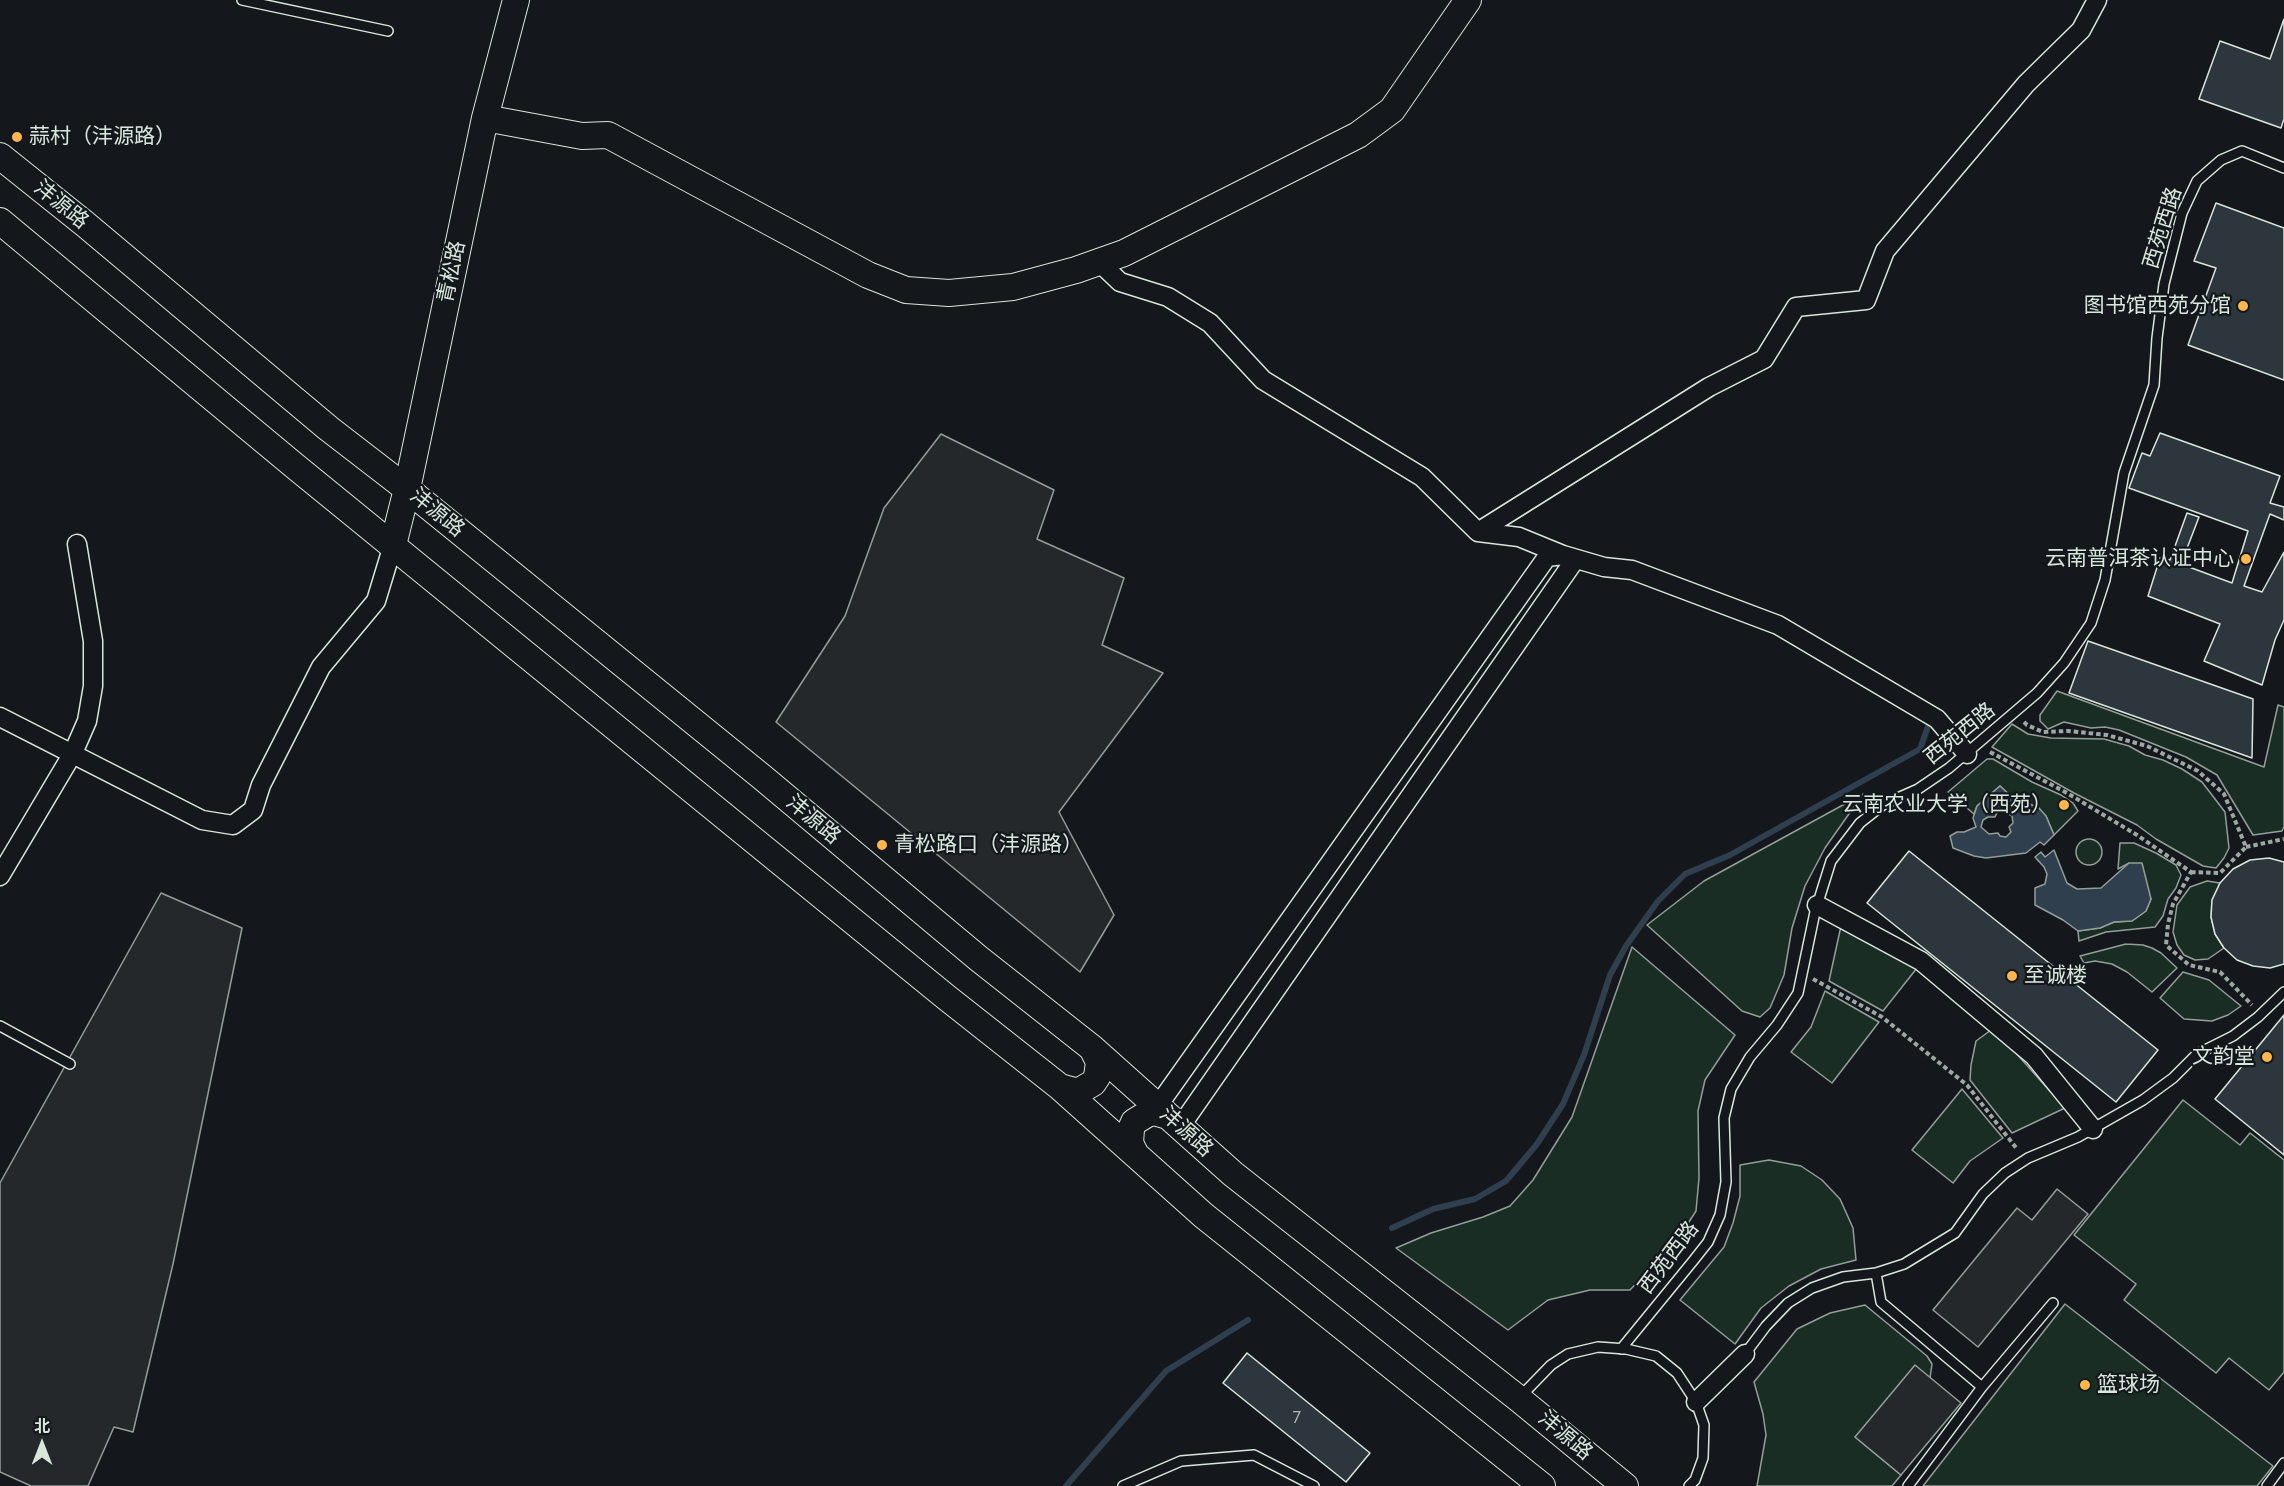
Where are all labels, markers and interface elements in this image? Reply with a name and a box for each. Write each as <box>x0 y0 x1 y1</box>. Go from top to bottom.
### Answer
place label: 蒜村（沣源路） <box>29 124 176 150</box>
marker: 蒜村（沣源路） <box>10 130 24 144</box>
street label: 沣源路 <box>29 175 93 235</box>
street label: 西苑西路 <box>2139 184 2187 272</box>
street label: 青松路 <box>433 239 471 305</box>
place label: 图书馆西苑分馆 <box>2084 293 2231 319</box>
marker: 图书馆西苑分馆 <box>2236 299 2250 313</box>
street label: 沣源路 <box>405 483 469 543</box>
place label: 云南普洱茶认证中心 <box>2045 546 2234 572</box>
marker: 云南普洱茶认证中心 <box>2239 552 2253 566</box>
street label: 西苑西路 <box>1919 698 2001 770</box>
street label: 沣源路 <box>781 790 845 850</box>
place label: 云南农业大学（西苑） <box>1842 792 2052 818</box>
marker: 云南农业大学（西苑） <box>2057 798 2071 812</box>
place label: 青松路口（沣源路） <box>894 832 1083 858</box>
marker: 青松路口（沣源路） <box>875 838 889 852</box>
place label: 至诚楼 <box>2024 963 2087 989</box>
marker: 至诚楼 <box>2005 969 2019 983</box>
place label: 文韵堂 <box>2192 1044 2255 1070</box>
marker: 文韵堂 <box>2260 1050 2274 1064</box>
street label: 沣源路 <box>1154 1102 1218 1162</box>
street label: 西苑西路 <box>1634 1217 1704 1299</box>
place label: 篮球场 <box>2097 1372 2160 1398</box>
marker: 篮球场 <box>2078 1378 2092 1392</box>
street label: 沣源路 <box>1533 1406 1597 1466</box>
house number: 7 <box>1292 1407 1302 1429</box>
north arrow <box>12 1414 72 1474</box>
text: 北 <box>34 1416 50 1436</box>

